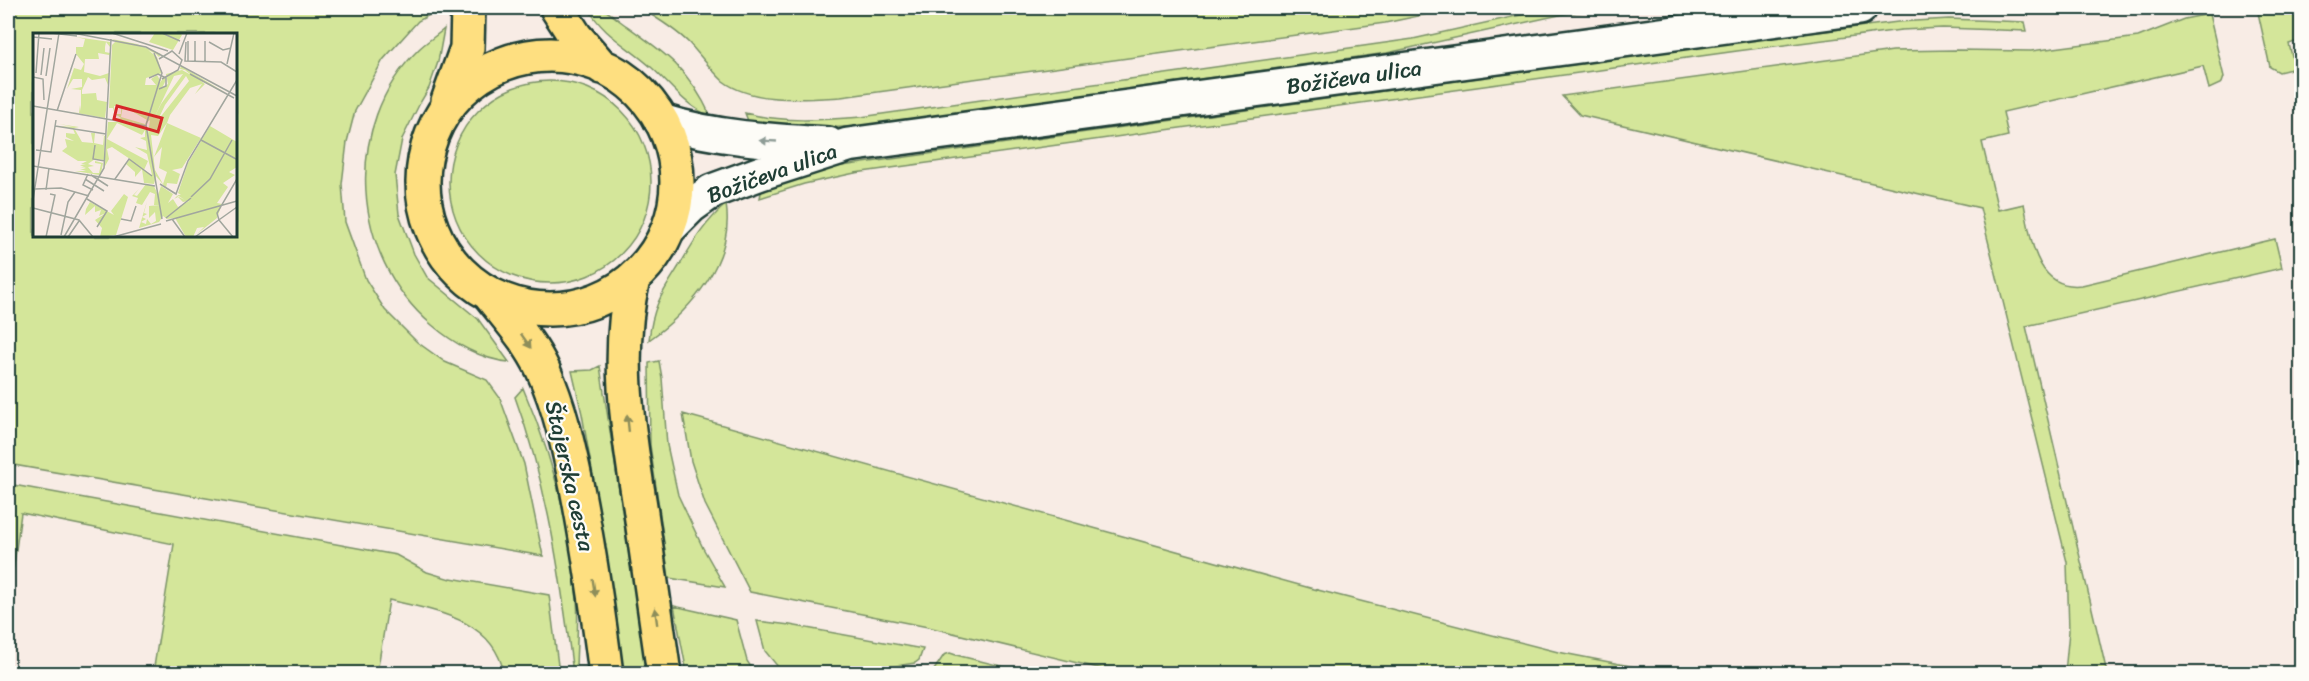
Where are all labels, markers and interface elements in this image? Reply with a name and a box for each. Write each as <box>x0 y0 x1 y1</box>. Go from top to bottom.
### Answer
inset map <box>33 33 237 237</box>
street label: Božičeva ulica <box>1284 48 1424 106</box>
street label: Božičeva ulica <box>701 131 843 215</box>
one-way arrow <box>759 136 778 145</box>
one-way arrow <box>520 333 532 349</box>
street label: Štajerska cesta <box>534 397 606 556</box>
one-way arrow <box>623 413 633 432</box>
one-way arrow <box>590 579 599 598</box>
one-way arrow <box>652 606 661 625</box>

